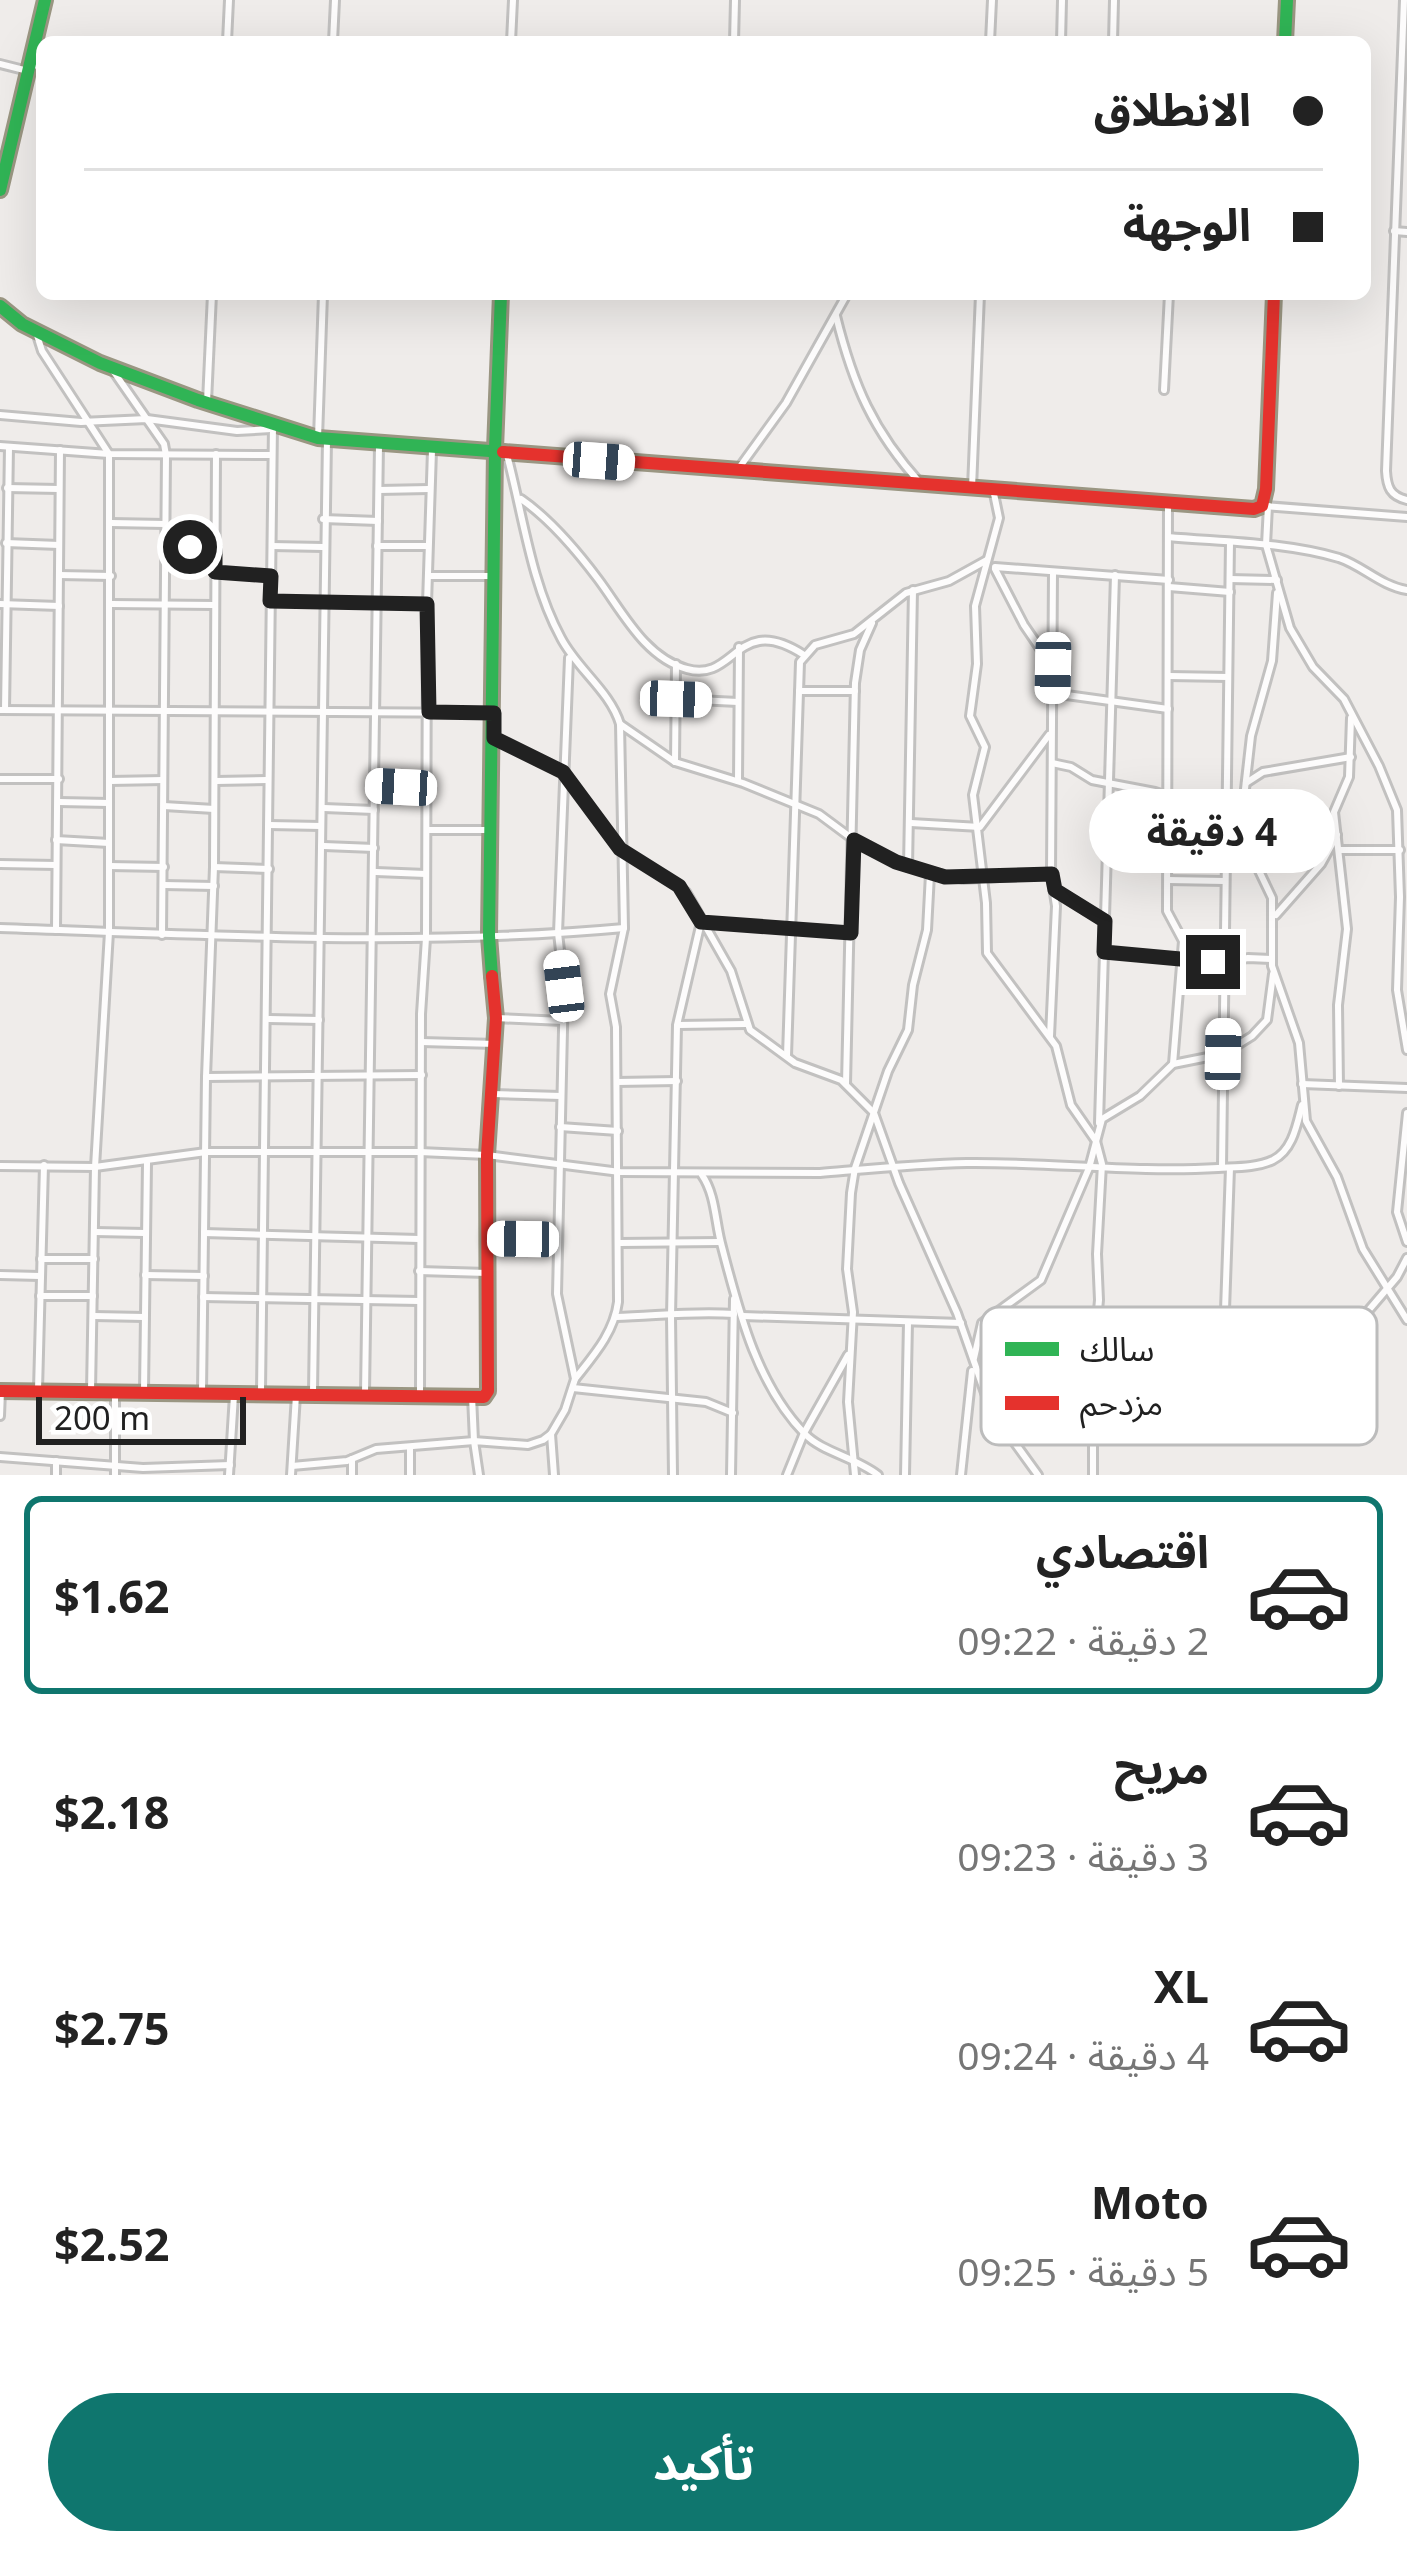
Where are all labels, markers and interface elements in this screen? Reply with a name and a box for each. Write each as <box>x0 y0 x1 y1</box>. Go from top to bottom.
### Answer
text: الانطلاق <box>1094 78 1251 139</box>
text: الوجهة <box>1123 193 1251 254</box>
car <box>562 441 636 481</box>
route start <box>163 520 217 574</box>
car <box>1034 632 1072 704</box>
car <box>639 680 713 718</box>
car <box>364 767 438 807</box>
callout: 4 دقيقة <box>1090 788 1336 872</box>
text: 4 دقيقة <box>1147 804 1277 857</box>
route end <box>1186 935 1240 989</box>
car <box>542 948 586 1024</box>
car <box>1204 1018 1242 1090</box>
car <box>487 1220 559 1258</box>
legend <box>981 1307 1377 1445</box>
text: سالك <box>1080 1326 1154 1371</box>
text: مزدحم <box>1080 1380 1163 1429</box>
scale bar <box>36 1391 246 1444</box>
text: 200 m <box>54 1395 150 1440</box>
text: اقتصادي <box>1036 1520 1209 1581</box>
icon: car <box>1245 1541 1353 1649</box>
text: $1.62 <box>54 1565 170 1626</box>
text: 2 دقيقة · 09:22 <box>957 1613 1209 1666</box>
text: مريح <box>1114 1736 1209 1797</box>
icon: car <box>1245 1757 1353 1865</box>
text: $2.18 <box>54 1781 170 1842</box>
text: 3 دقيقة · 09:23 <box>957 1829 1209 1882</box>
text: XL <box>1154 1955 1209 2016</box>
icon: car <box>1245 1973 1353 2081</box>
text: $2.75 <box>54 1997 170 2058</box>
text: 4 دقيقة · 09:24 <box>957 2028 1209 2081</box>
text: Moto <box>1091 2171 1209 2232</box>
icon: car <box>1245 2189 1353 2297</box>
text: $2.52 <box>54 2213 170 2274</box>
text: 5 دقيقة · 09:25 <box>957 2244 1209 2297</box>
button: تأكيد <box>48 2393 1359 2531</box>

